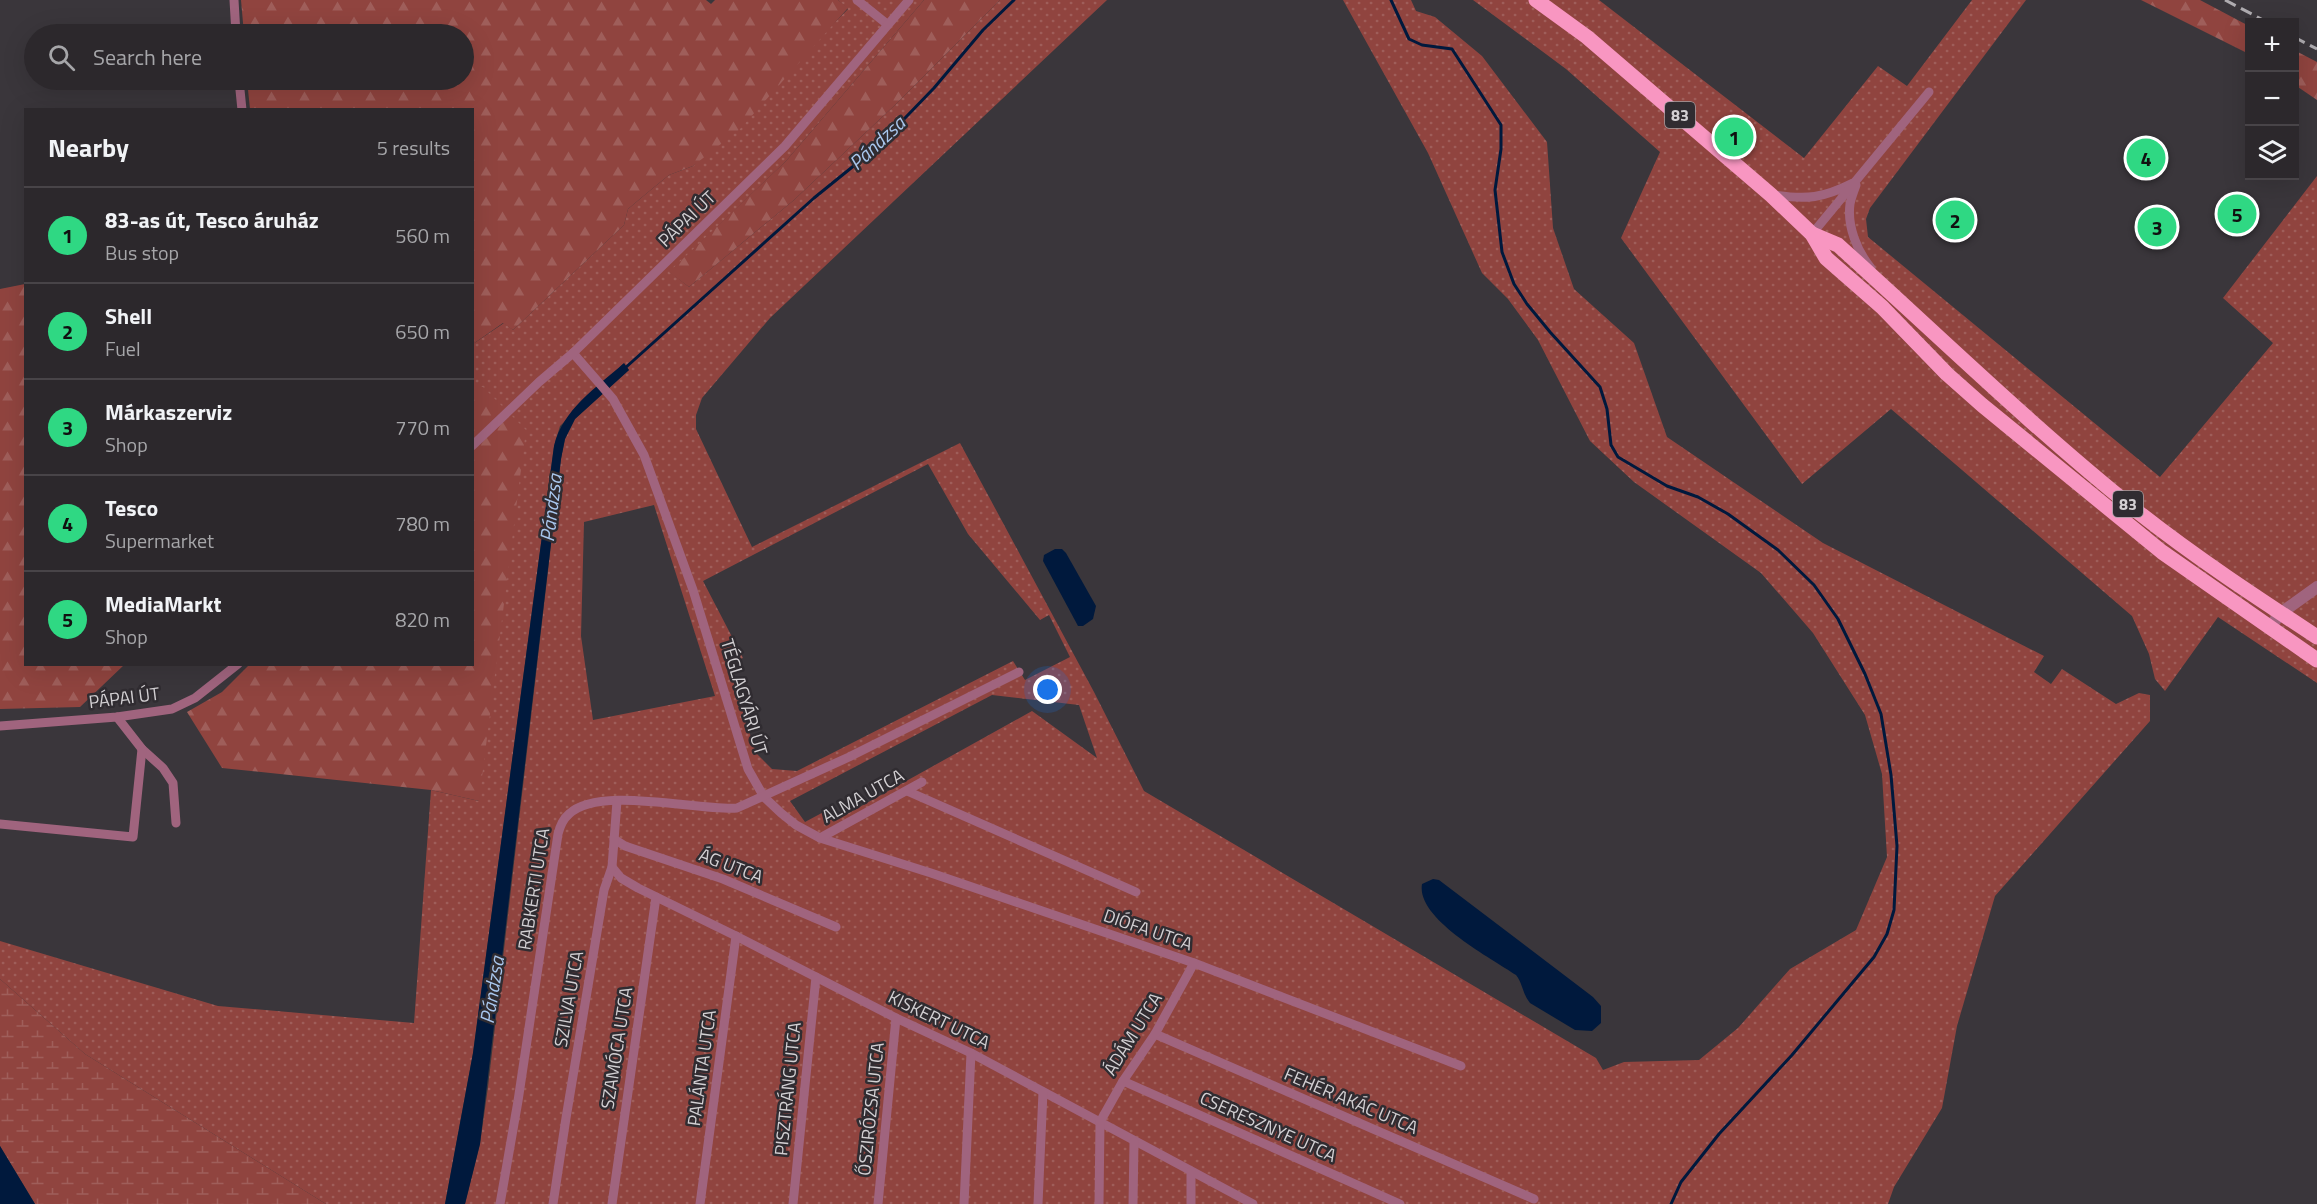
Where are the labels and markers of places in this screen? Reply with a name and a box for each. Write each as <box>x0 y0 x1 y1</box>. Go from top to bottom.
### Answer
pin: 1 <box>1714 114 1754 160</box>
pin: 4 <box>2126 136 2166 180</box>
pin: 5 <box>2218 192 2256 236</box>
pin: 2 <box>1936 198 1974 242</box>
pin: 3 <box>2138 204 2176 250</box>

